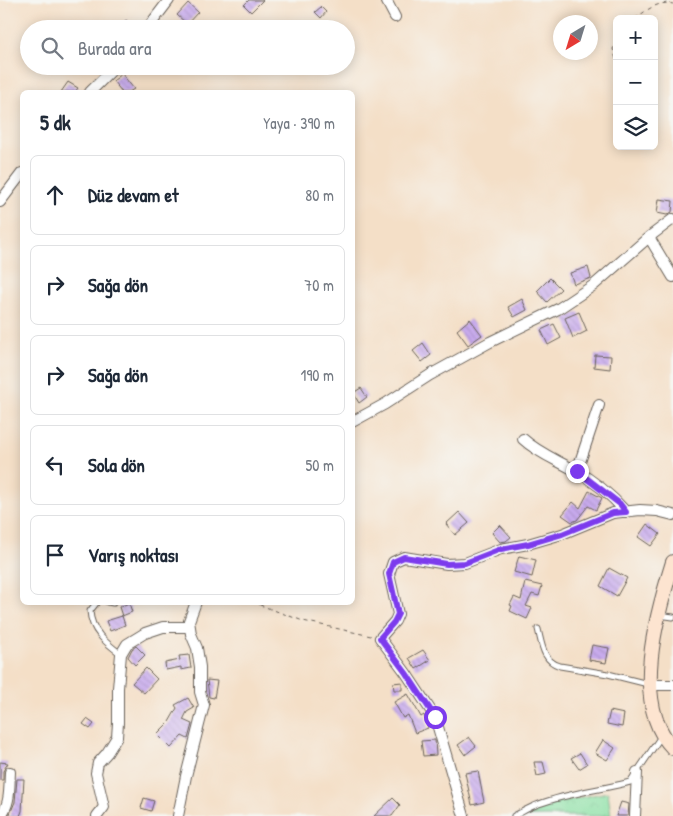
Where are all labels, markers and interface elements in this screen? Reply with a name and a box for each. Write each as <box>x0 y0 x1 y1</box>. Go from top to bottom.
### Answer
north arrow <box>553 15 598 60</box>
map controls <box>613 15 658 150</box>
button: + <box>613 15 658 60</box>
search box <box>20 20 355 75</box>
icon: search <box>38 34 66 62</box>
text: Burada ara <box>78 35 151 61</box>
button: − <box>613 60 658 105</box>
button: layers <box>613 105 658 150</box>
text: 5 dk <box>40 108 71 137</box>
text: Yaya · 390 m <box>263 112 335 134</box>
icon: ahead <box>41 181 69 209</box>
text: Düz devam et <box>88 182 179 208</box>
text: 80 m <box>305 184 334 206</box>
icon: right <box>41 271 69 299</box>
text: Sağa dön <box>88 272 148 298</box>
text: 70 m <box>304 274 334 296</box>
icon: right <box>41 361 69 389</box>
text: Sağa dön <box>88 362 148 388</box>
text: 190 m <box>301 364 334 386</box>
icon: left <box>41 451 69 479</box>
text: Sola dön <box>88 452 145 478</box>
text: 50 m <box>306 454 334 476</box>
route end <box>566 460 589 483</box>
icon: arrive <box>41 541 69 569</box>
text: Varış noktası <box>88 542 179 568</box>
route start <box>424 706 447 729</box>

